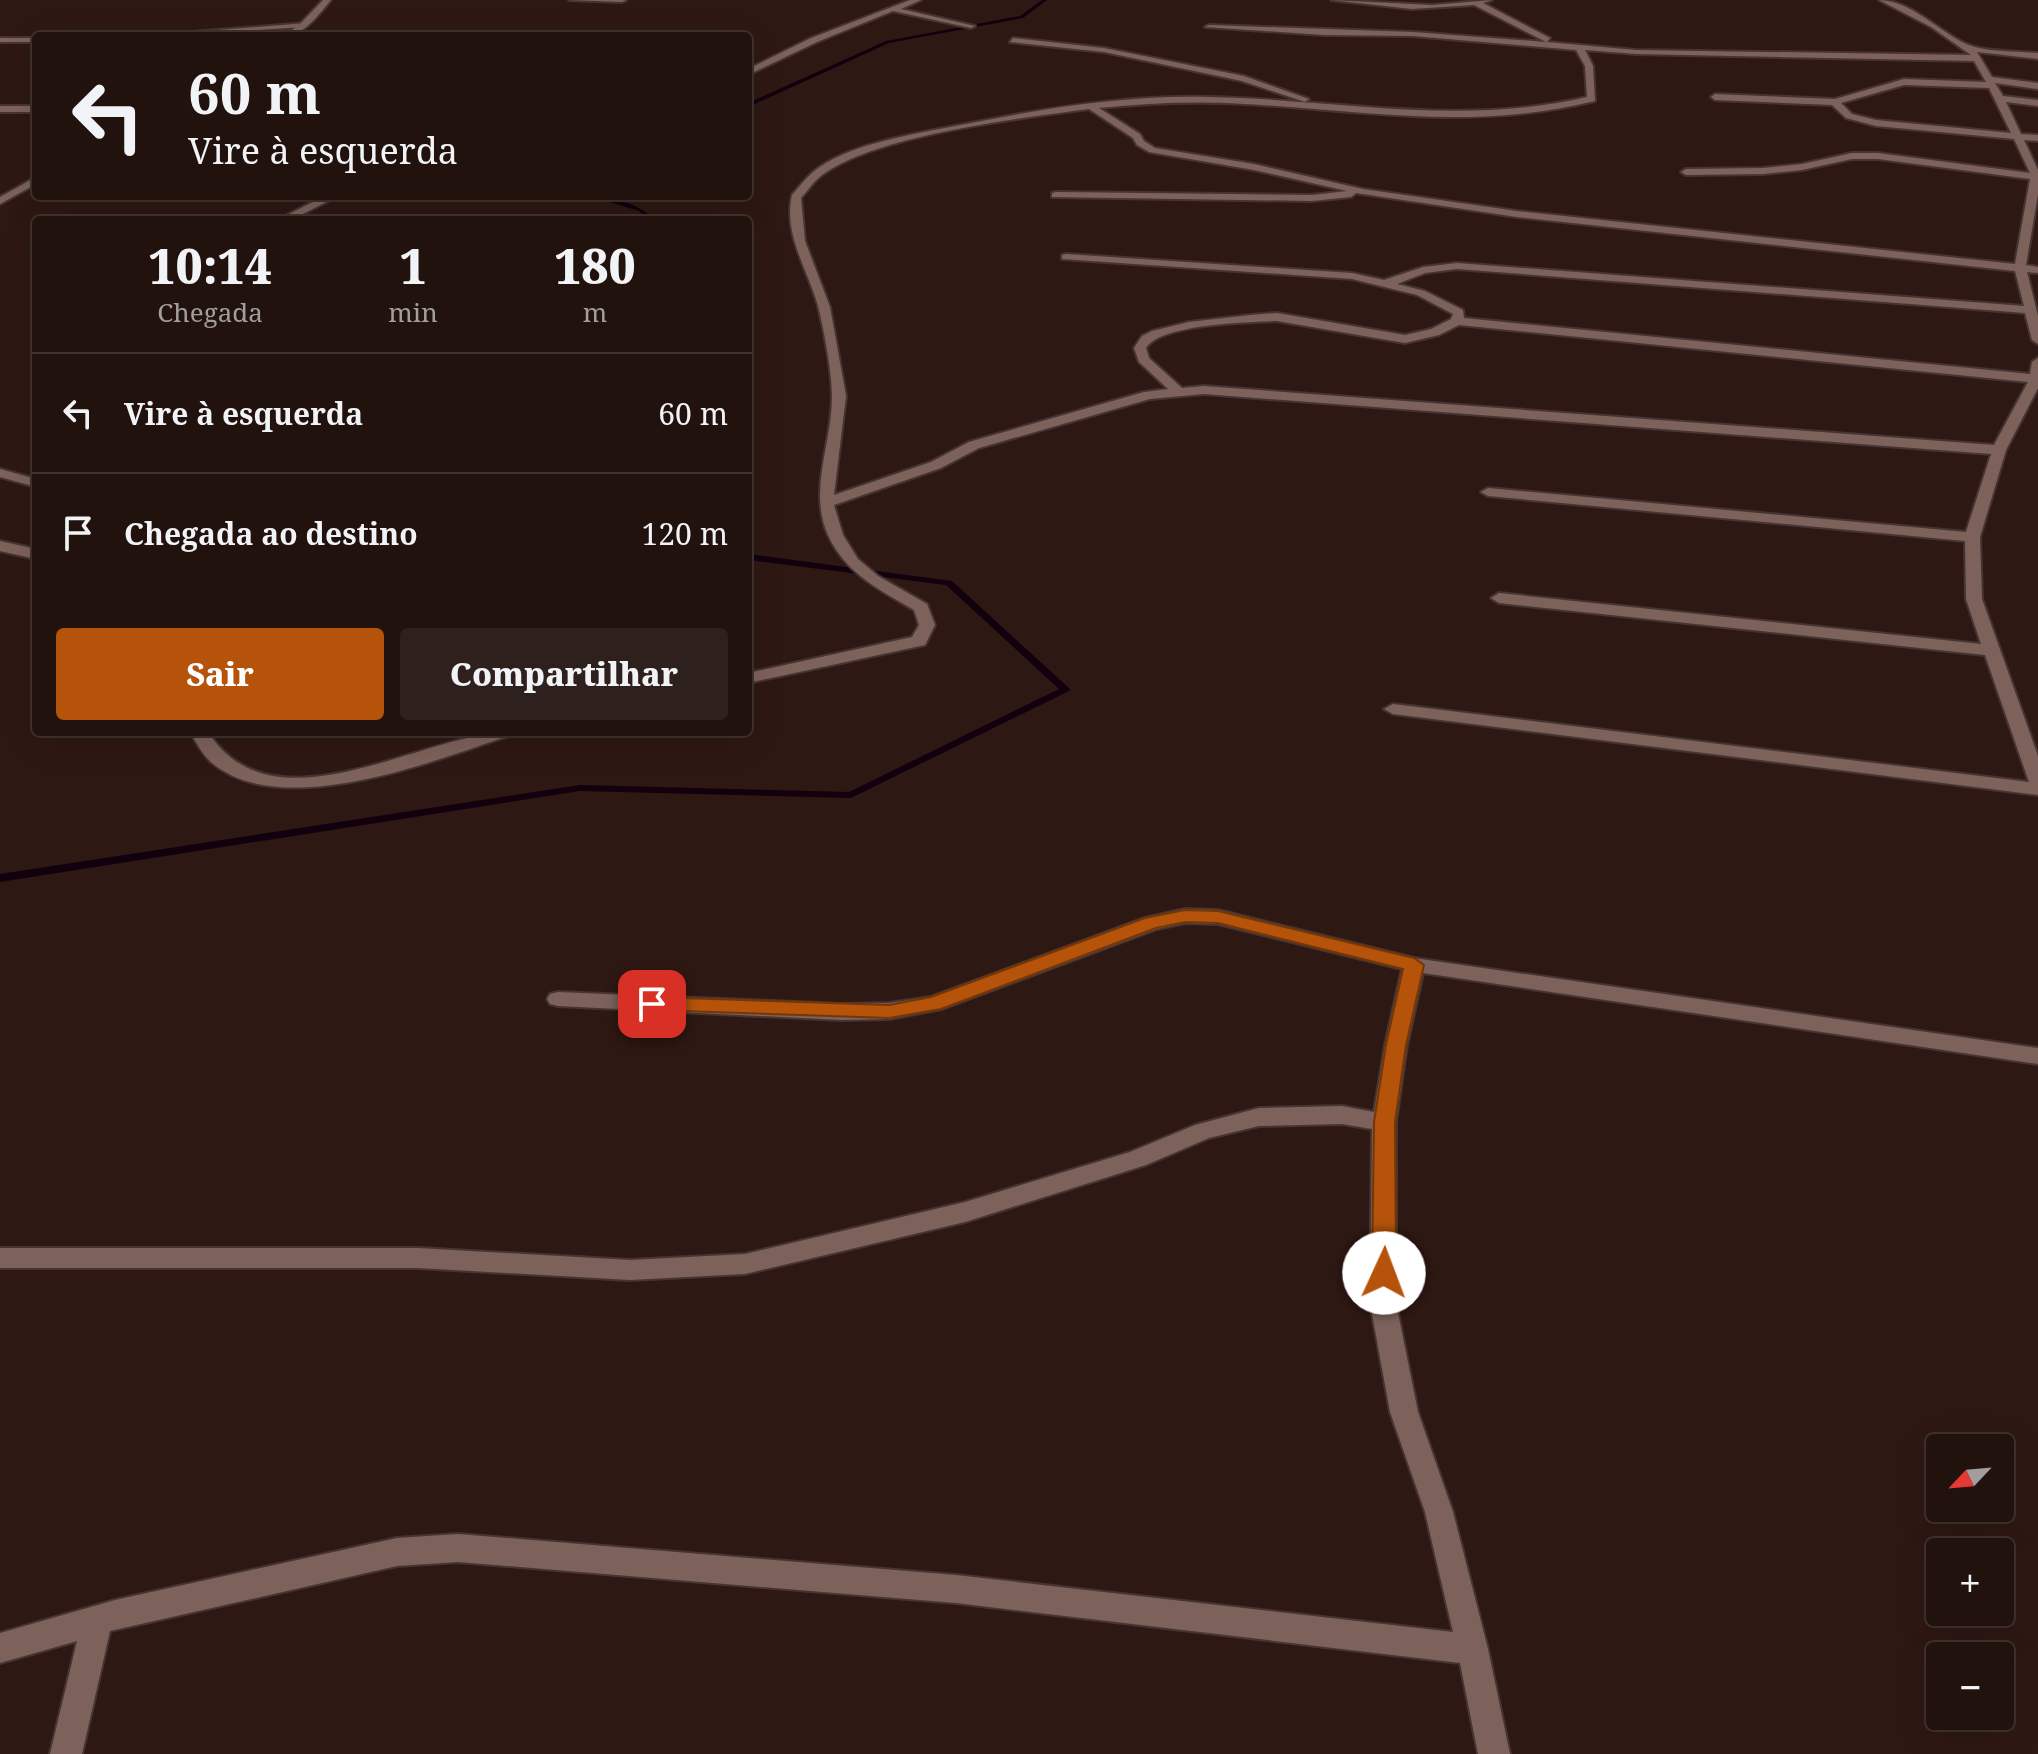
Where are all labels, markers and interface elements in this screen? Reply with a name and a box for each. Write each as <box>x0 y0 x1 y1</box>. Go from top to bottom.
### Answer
text: 60 m <box>188 54 321 130</box>
icon: left <box>56 64 160 168</box>
text: Vire à esquerda <box>188 126 458 175</box>
text: 10:14 <box>148 233 272 298</box>
text: 1 <box>399 233 427 298</box>
text: 180 <box>554 233 636 298</box>
text: Chegada <box>157 294 263 330</box>
text: min <box>388 294 438 330</box>
text: m <box>583 294 607 330</box>
icon: left <box>56 391 100 435</box>
text: Vire à esquerda <box>124 393 363 434</box>
text: 60 m <box>658 393 728 434</box>
icon: arrive <box>56 511 100 555</box>
text: Chegada ao destino <box>124 513 418 554</box>
text: 120 m <box>642 513 728 554</box>
button: Sair <box>56 628 384 720</box>
button: Compartilhar <box>400 628 728 720</box>
pin <box>618 970 686 1038</box>
icon: arrive <box>630 982 674 1026</box>
position arrow <box>1342 1231 1426 1315</box>
north arrow <box>1926 1434 2014 1522</box>
map controls <box>1926 1434 2014 1730</box>
button: + <box>1926 1538 2014 1626</box>
button: − <box>1926 1642 2014 1730</box>

